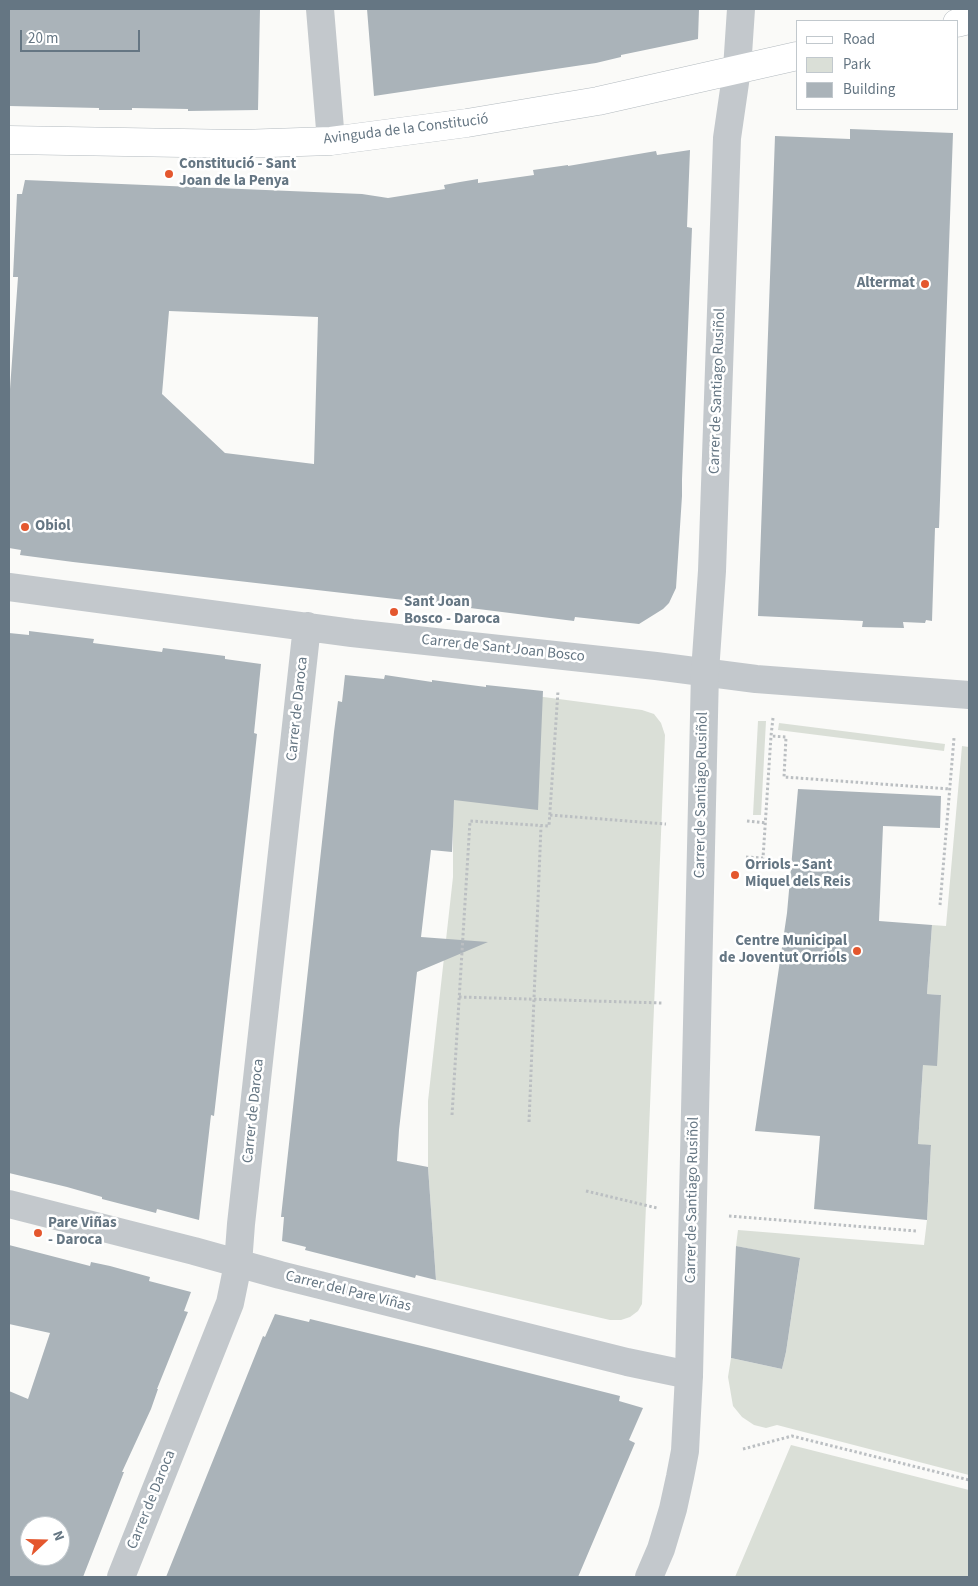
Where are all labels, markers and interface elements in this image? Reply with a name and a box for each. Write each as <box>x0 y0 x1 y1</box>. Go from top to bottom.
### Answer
scale bar <box>22 20 142 52</box>
legend <box>796 20 958 110</box>
text: 20 m <box>28 28 58 49</box>
text: Road <box>843 29 875 50</box>
text: Park <box>843 54 871 75</box>
text: Building <box>843 79 895 100</box>
street label: Avinguda de la Constitució <box>322 111 490 149</box>
place label: Constitució - Sant Joan de la Penya <box>179 156 296 191</box>
marker: Constitució - Sant Joan de la Penya <box>163 168 175 180</box>
place label: Altermat <box>857 275 915 293</box>
marker: Altermat <box>919 278 931 290</box>
street label: Carrer de Santiago Rusiñol <box>706 308 730 474</box>
place label: Obiol <box>35 518 71 536</box>
marker: Obiol <box>19 521 31 533</box>
place label: Sant Joan Bosco - Daroca <box>404 594 500 629</box>
marker: Sant Joan Bosco - Daroca <box>388 606 400 618</box>
street label: Carrer de Sant Joan Bosco <box>420 631 586 667</box>
street label: Carrer de Daroca <box>284 656 312 762</box>
street label: Carrer de Santiago Rusiñol <box>692 712 712 878</box>
place label: Orriols - Sant Miquel dels Reis <box>745 857 851 892</box>
marker: Orriols - Sant Miquel dels Reis <box>729 869 741 881</box>
place label: Centre Municipal de Joventut Orriols <box>719 933 847 968</box>
marker: Centre Municipal de Joventut Orriols <box>851 945 863 957</box>
street label: Carrer de Daroca <box>240 1058 268 1164</box>
street label: Carrer de Santiago Rusiñol <box>683 1117 703 1283</box>
place label: Pare Viñas - Daroca <box>48 1215 117 1250</box>
marker: Pare Viñas - Daroca <box>32 1227 44 1239</box>
street label: Carrer del Pare Viñas <box>283 1268 413 1316</box>
street label: Carrer de Daroca <box>124 1448 180 1552</box>
north arrow <box>20 1516 70 1566</box>
text: N <box>47 1528 69 1544</box>

